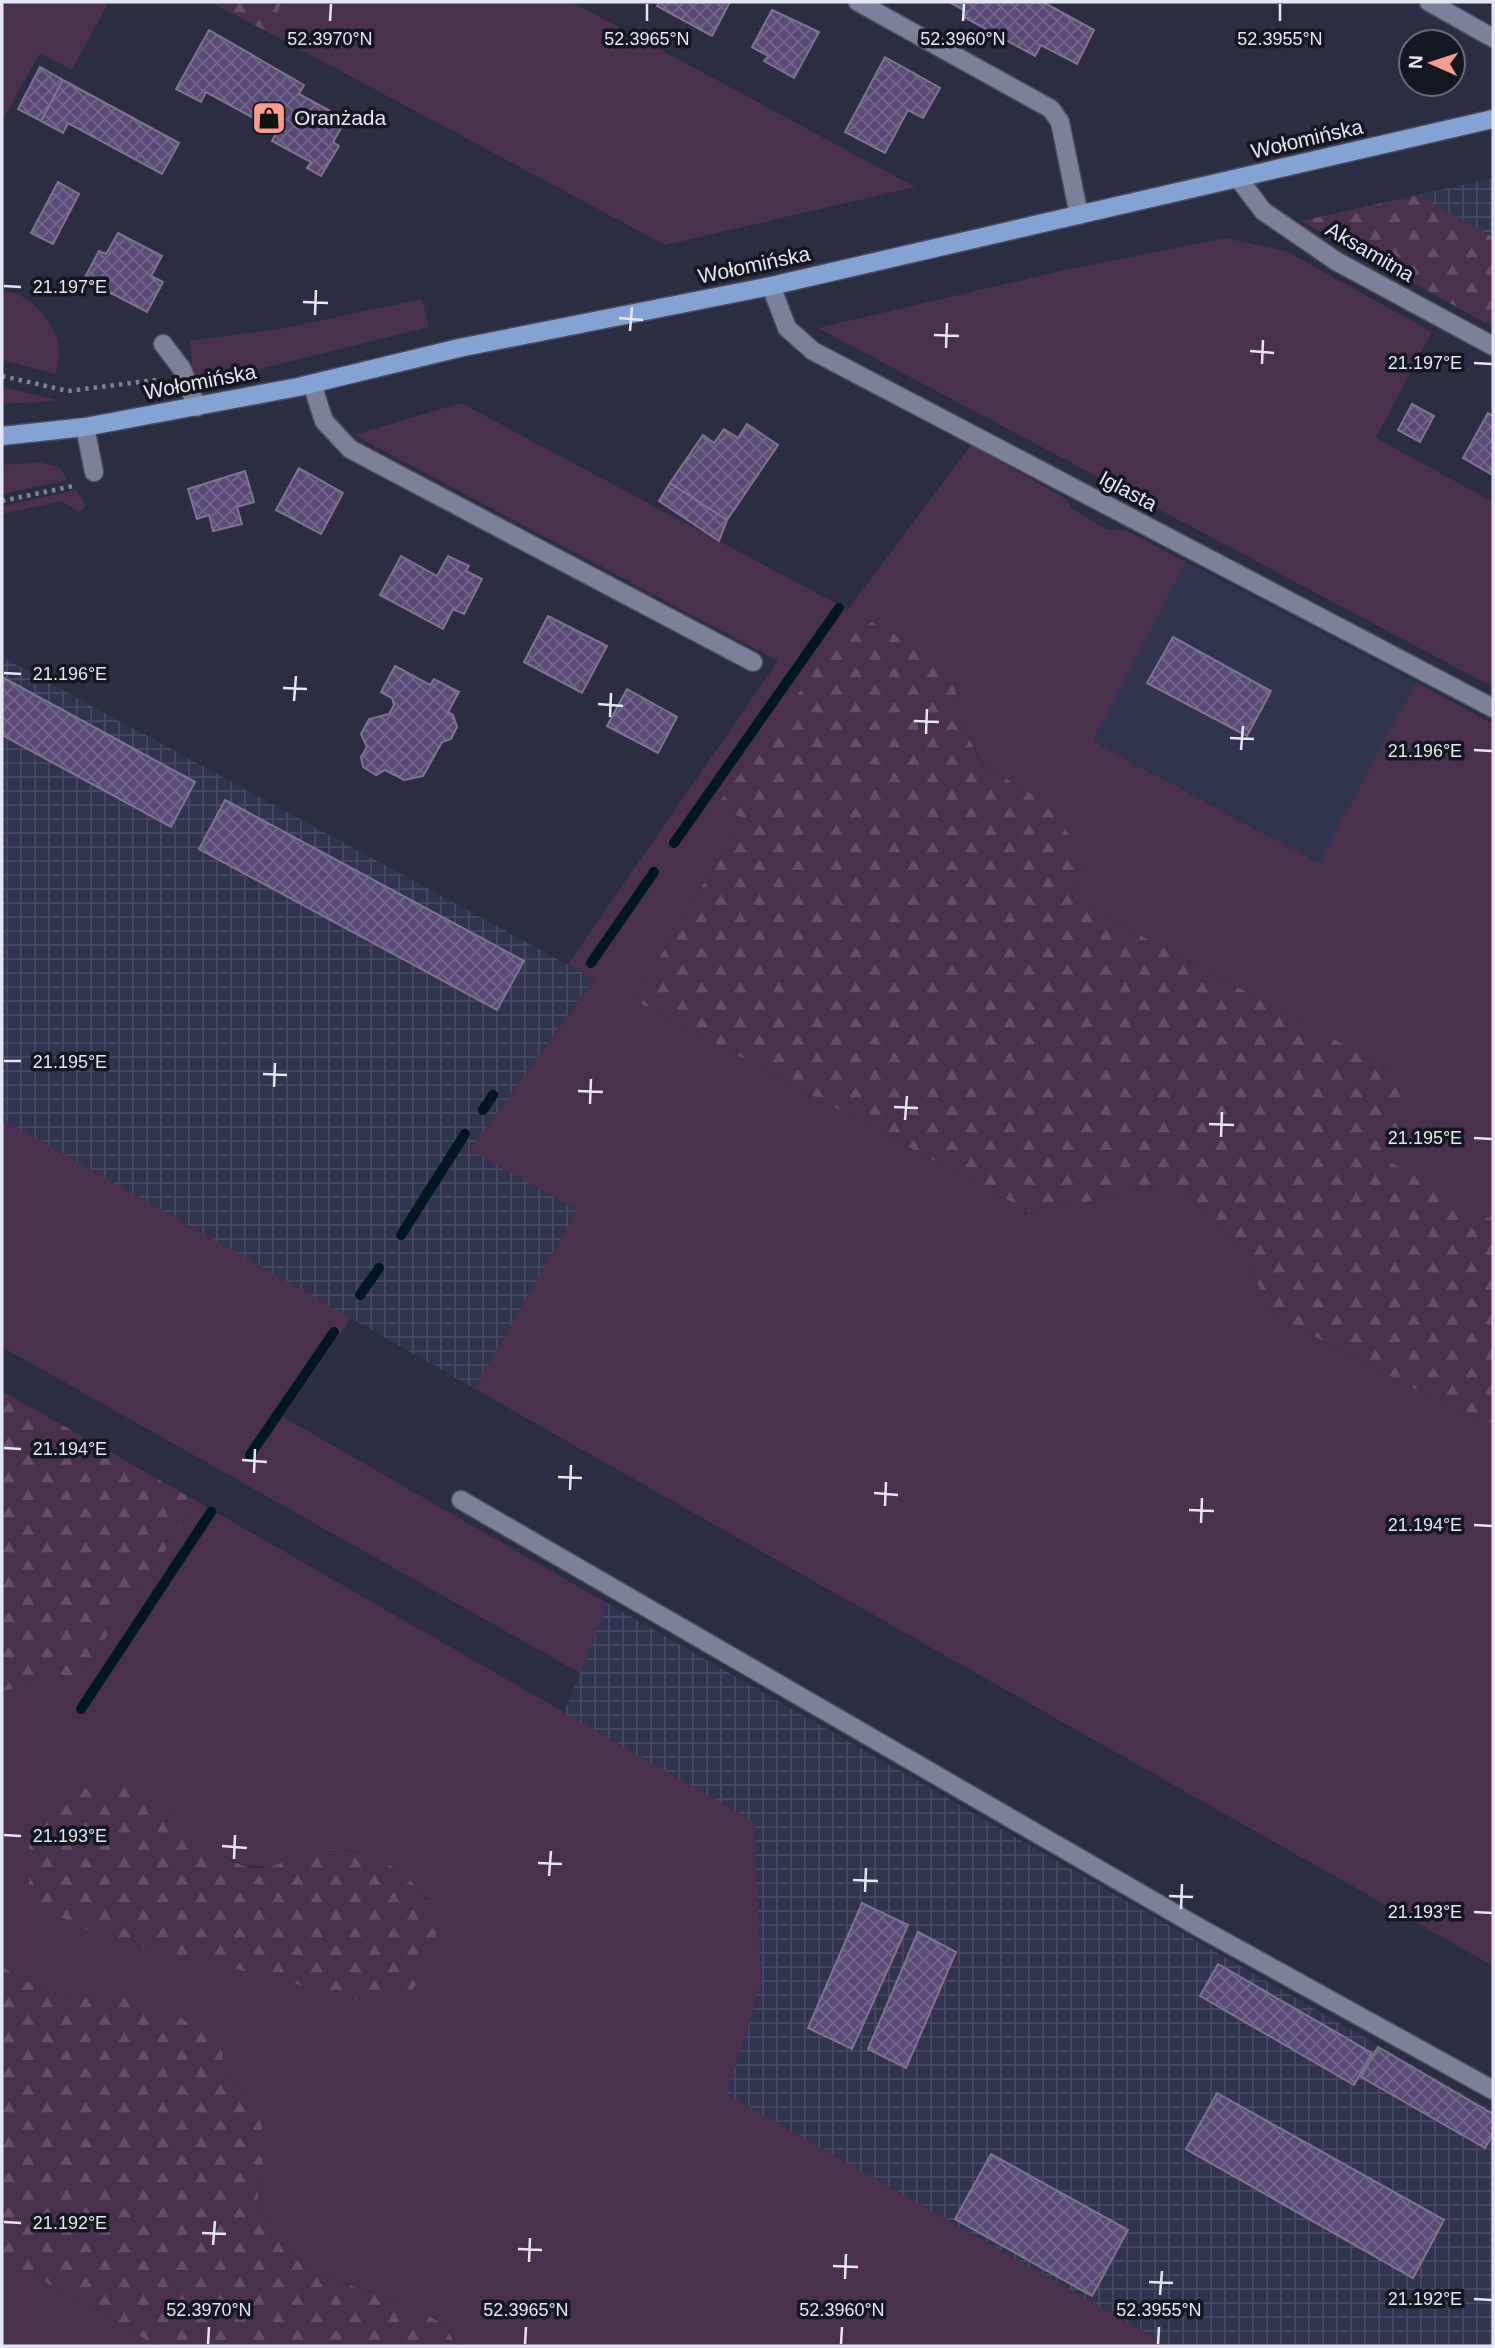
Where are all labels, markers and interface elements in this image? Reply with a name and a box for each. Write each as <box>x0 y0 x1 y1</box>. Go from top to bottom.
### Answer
north arrow <box>1397 28 1467 98</box>
text: 52.3970°N <box>287 29 373 49</box>
text: 52.3965°N <box>604 29 690 49</box>
text: 52.3960°N <box>920 29 1006 49</box>
text: 52.3955°N <box>1237 29 1323 49</box>
text: N <box>1405 55 1426 70</box>
shop icon: Oranżada <box>250 99 288 137</box>
place label: Oranżada <box>294 106 387 129</box>
street label: Wołomińska <box>1249 114 1365 163</box>
street label: Aksamitna <box>1322 217 1419 286</box>
street label: Wołomińska <box>696 241 812 288</box>
text: 21.197°E <box>33 277 107 297</box>
text: 21.197°E <box>1388 353 1462 373</box>
street label: Wołomińska <box>142 359 258 404</box>
street label: Iglasta <box>1096 466 1161 515</box>
text: 21.196°E <box>33 664 107 684</box>
text: 21.196°E <box>1388 741 1462 761</box>
text: 21.195°E <box>33 1052 107 1072</box>
text: 21.195°E <box>1388 1128 1462 1148</box>
text: 21.194°E <box>33 1439 107 1459</box>
text: 21.194°E <box>1388 1515 1462 1535</box>
text: 21.193°E <box>33 1826 107 1846</box>
text: 21.193°E <box>1388 1902 1462 1922</box>
text: 21.192°E <box>33 2213 107 2233</box>
text: 21.192°E <box>1388 2289 1462 2309</box>
text: 52.3970°N <box>166 2300 252 2320</box>
text: 52.3965°N <box>483 2300 569 2320</box>
text: 52.3960°N <box>799 2300 885 2320</box>
text: 52.3955°N <box>1116 2300 1202 2320</box>

